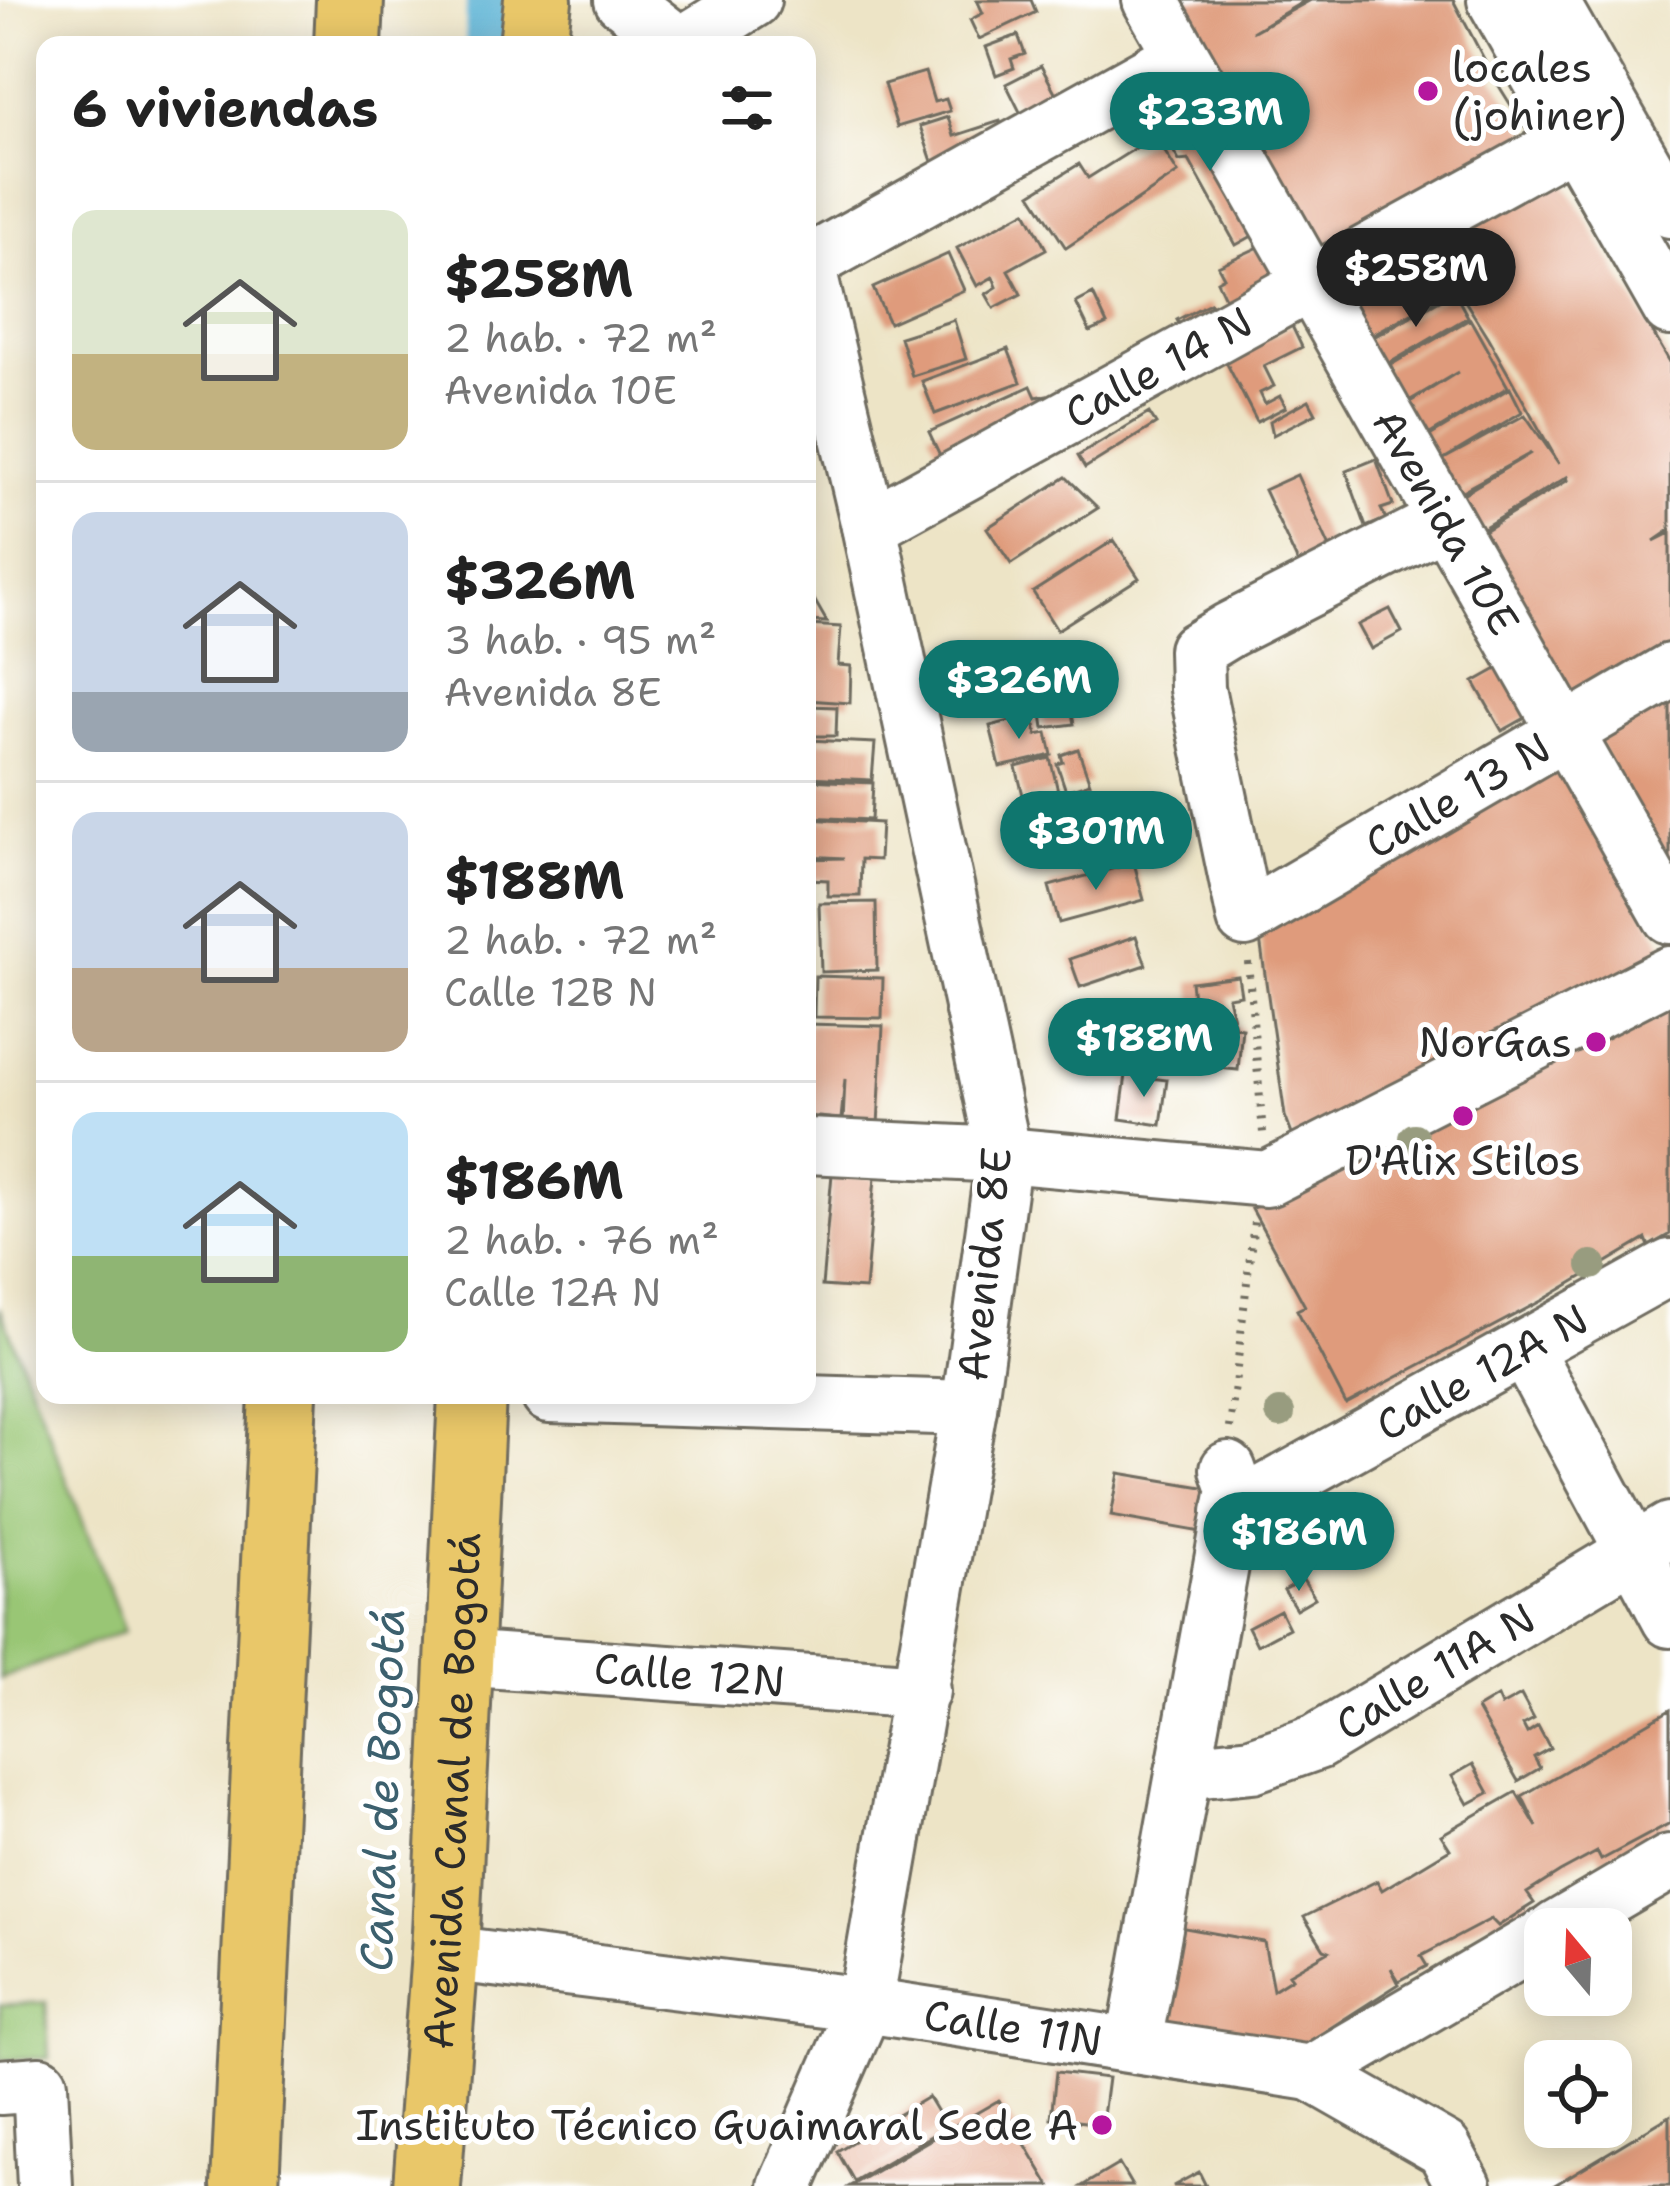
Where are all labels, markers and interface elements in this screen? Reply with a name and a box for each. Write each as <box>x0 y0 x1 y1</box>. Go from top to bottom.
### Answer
place label: locales (johiner) <box>1452 39 1626 143</box>
pin: $233M <box>1126 72 1294 174</box>
text: 6 viviendas <box>72 74 378 142</box>
icon: filters <box>714 75 780 141</box>
marker: locales (johiner) <box>1415 78 1441 104</box>
text: $233M <box>1137 85 1283 137</box>
pin: $258M <box>1332 228 1500 330</box>
text: $258M <box>1344 241 1488 293</box>
text: $258M <box>444 244 633 312</box>
icon: home <box>168 258 312 402</box>
street label: Calle 14 N <box>1055 293 1262 441</box>
text: 2 hab. · 72 m² <box>444 312 717 364</box>
text: Avenida 10E <box>444 364 677 416</box>
street label: Avenida 10E <box>1360 399 1533 645</box>
text: $326M <box>444 546 635 614</box>
icon: home <box>168 560 312 704</box>
text: 3 hab. · 95 m² <box>444 614 716 666</box>
pin: $326M <box>935 640 1103 742</box>
text: $326M <box>946 653 1092 705</box>
text: Avenida 8E <box>444 666 662 718</box>
street label: Calle 13 N <box>1355 719 1560 871</box>
pin: $301M <box>1012 791 1180 893</box>
text: $301M <box>1027 804 1165 856</box>
text: $188M <box>444 846 624 914</box>
icon: home <box>168 860 312 1004</box>
text: 2 hab. · 72 m² <box>444 914 717 966</box>
text: Calle 12B N <box>444 966 657 1018</box>
pin: $188M <box>1060 998 1228 1100</box>
text: $188M <box>1075 1011 1213 1063</box>
place label: NorGas <box>1419 1014 1572 1070</box>
marker: NorGas <box>1583 1029 1609 1055</box>
marker: D'Alix Stilos <box>1450 1103 1476 1129</box>
place label: D'Alix Stilos <box>1345 1132 1581 1188</box>
street label: Avenida 8E <box>944 1144 1024 1384</box>
text: $186M <box>444 1146 624 1214</box>
icon: home <box>168 1160 312 1304</box>
text: 2 hab. · 76 m² <box>444 1214 719 1266</box>
text: Calle 12A N <box>444 1266 661 1318</box>
street label: Calle 12A N <box>1366 1290 1598 1453</box>
pin: $186M <box>1215 1492 1383 1594</box>
text: $186M <box>1230 1505 1368 1557</box>
street label: Avenida Canal de Bogotá <box>410 1531 493 2051</box>
street label: Calle 11A N <box>1325 1590 1545 1753</box>
water label: Canal de Bogotá <box>346 1607 418 1973</box>
street label: Calle 12N <box>592 1640 787 1709</box>
north arrow <box>1524 1908 1632 2016</box>
map controls <box>1524 1908 1632 2148</box>
street label: Calle 11N <box>920 1986 1106 2069</box>
button: locate <box>1524 2040 1632 2148</box>
place label: Instituto Técnico Guaimaral Sede A <box>356 2097 1078 2153</box>
marker: Instituto Técnico Guaimaral Sede A <box>1089 2112 1115 2138</box>

